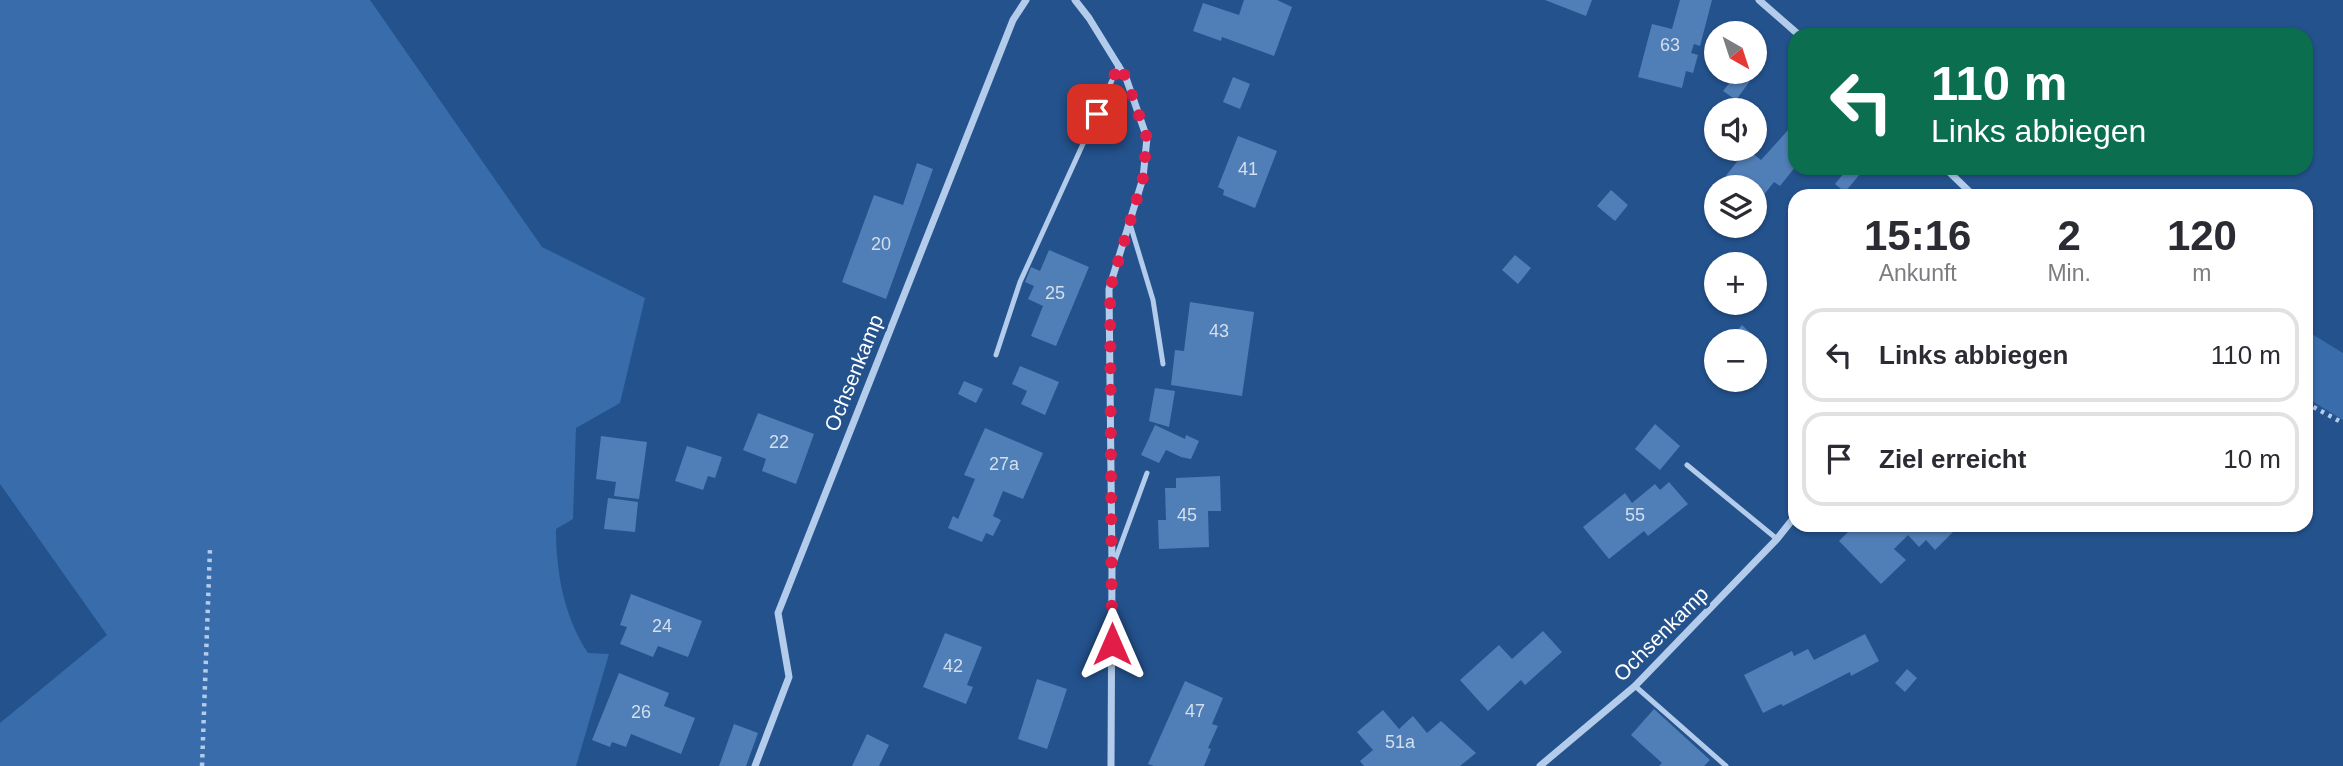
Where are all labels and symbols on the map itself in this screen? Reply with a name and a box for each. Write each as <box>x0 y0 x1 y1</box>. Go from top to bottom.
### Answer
north arrow <box>1704 21 1768 84</box>
house number: 63 <box>1660 35 1680 55</box>
pin <box>1067 84 1127 144</box>
house number: 41 <box>1238 159 1258 179</box>
house number: 20 <box>871 234 891 254</box>
house number: 25 <box>1045 283 1065 303</box>
street label: Ochsenkamp <box>820 311 887 434</box>
house number: 43 <box>1209 321 1229 341</box>
house number: 22 <box>769 432 789 452</box>
house number: 27a <box>989 454 1020 474</box>
house number: 45 <box>1177 505 1197 525</box>
house number: 55 <box>1625 505 1645 525</box>
street label: Ochsenkamp <box>1609 582 1713 686</box>
position arrow <box>1075 607 1149 681</box>
house number: 24 <box>652 616 672 636</box>
house number: 42 <box>943 656 963 676</box>
house number: 47 <box>1185 701 1205 721</box>
house number: 26 <box>631 702 651 722</box>
house number: 51a <box>1385 732 1416 752</box>

